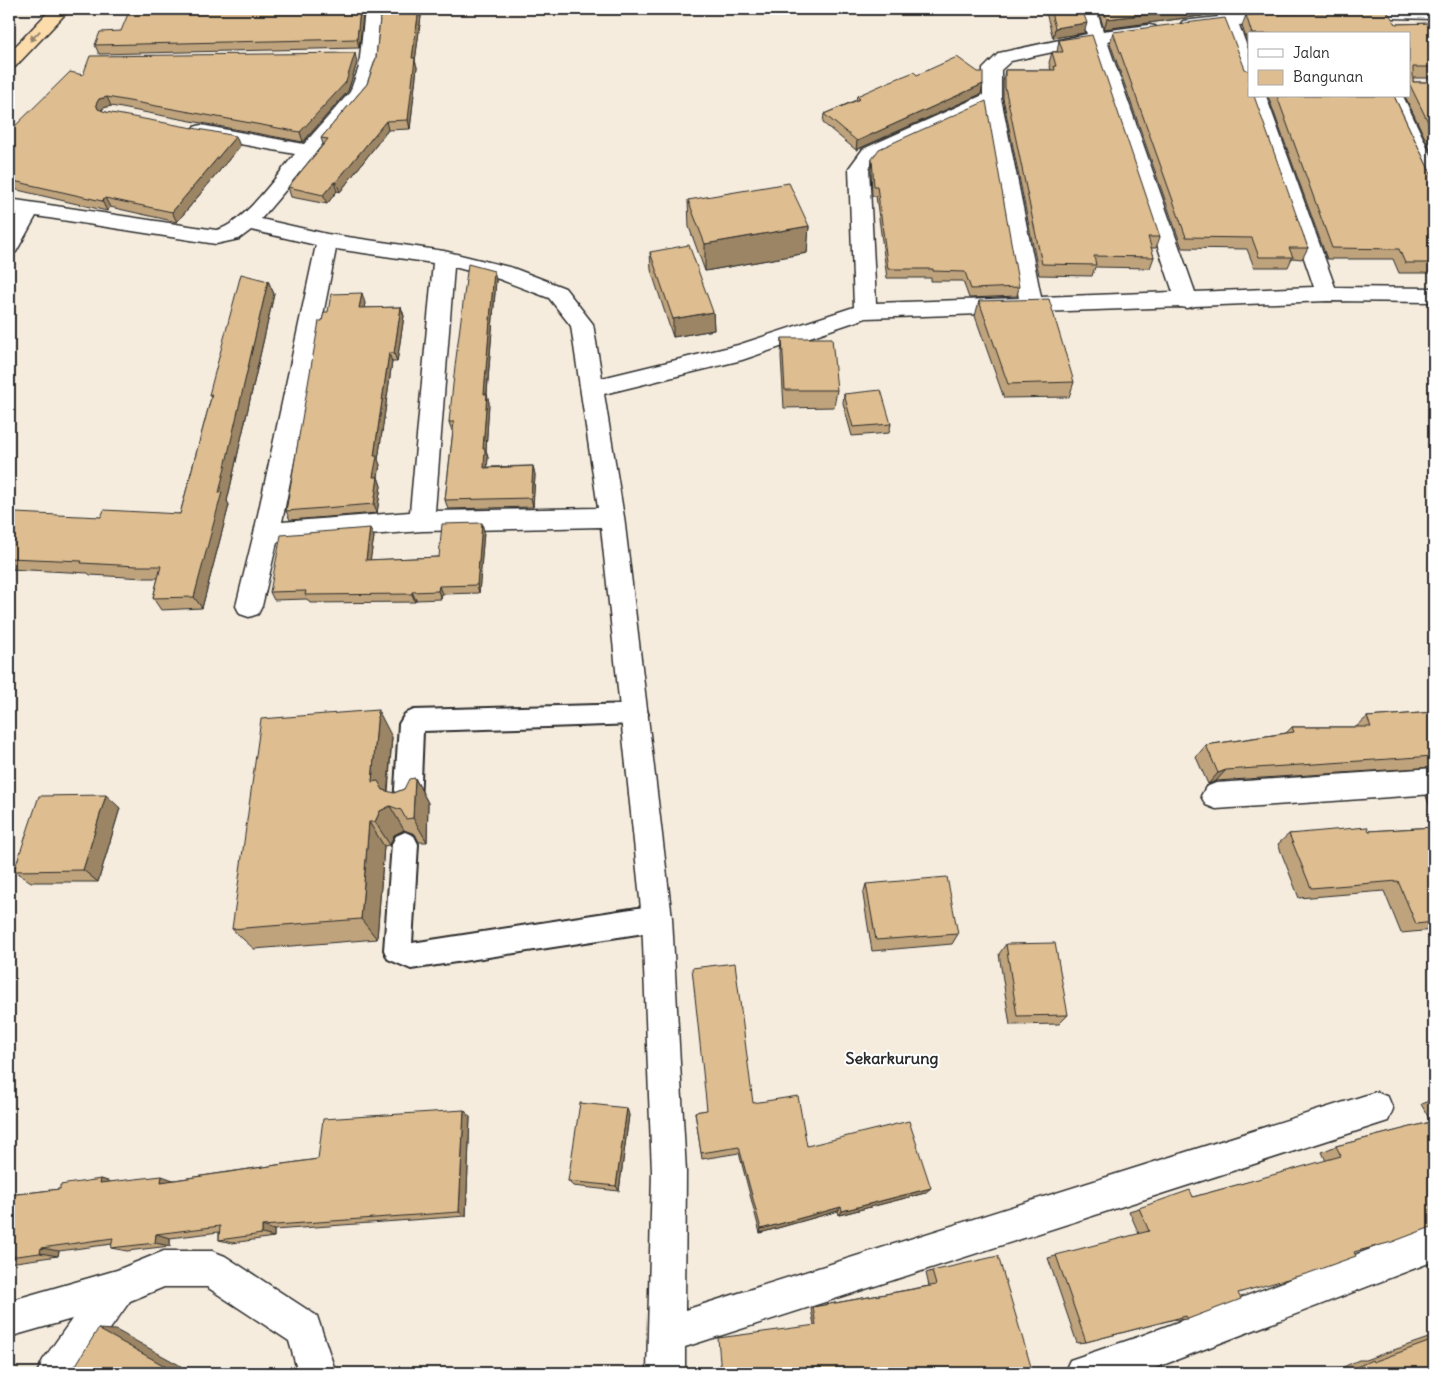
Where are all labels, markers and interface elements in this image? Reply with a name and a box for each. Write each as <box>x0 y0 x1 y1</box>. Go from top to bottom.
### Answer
one-way arrow <box>29 30 41 42</box>
legend <box>1248 32 1410 98</box>
text: Jalan <box>1293 43 1330 62</box>
text: Bangunan <box>1293 67 1363 86</box>
district label: Sekarkurung <box>846 1048 938 1069</box>

